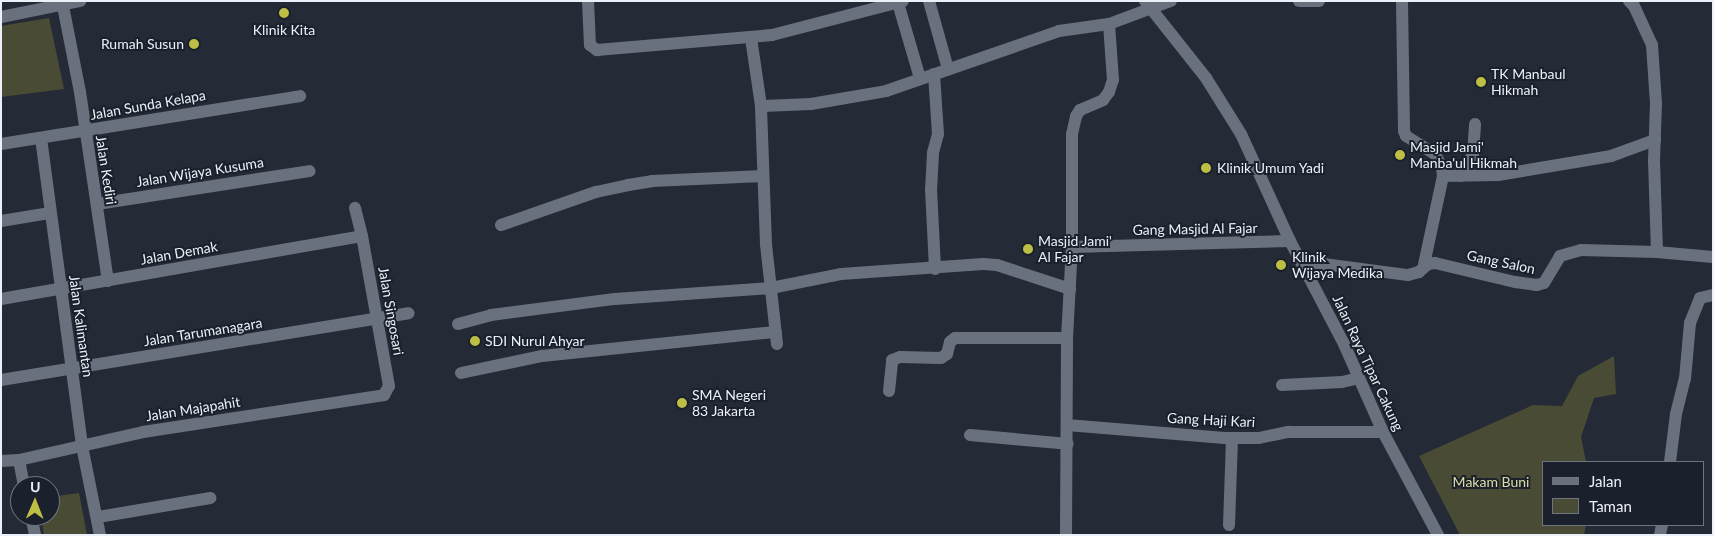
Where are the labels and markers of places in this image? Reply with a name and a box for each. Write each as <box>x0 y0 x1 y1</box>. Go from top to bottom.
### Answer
marker: Klinik Kita <box>277 6 291 20</box>
place label: Klinik Kita <box>253 22 315 38</box>
place label: Rumah Susun <box>101 36 184 52</box>
marker: Rumah Susun <box>188 38 200 50</box>
place label: TK Manbaul Hikmah <box>1491 66 1566 98</box>
marker: TK Manbaul Hikmah <box>1475 76 1487 88</box>
place label: Masjid Jami' Manba'ul Hikmah <box>1410 139 1517 172</box>
marker: Masjid Jami' Manba'ul Hikmah <box>1394 149 1406 161</box>
place label: Klinik Umum Yadi <box>1217 160 1325 176</box>
marker: Klinik Umum Yadi <box>1199 161 1213 175</box>
place label: Masjid Jami' Al Fajar <box>1038 233 1112 266</box>
marker: Masjid Jami' Al Fajar <box>1022 243 1034 255</box>
place label: Klinik Wijaya Medika <box>1292 249 1383 282</box>
marker: Klinik Wijaya Medika <box>1274 258 1288 272</box>
place label: SDI Nurul Ahyar <box>485 333 585 349</box>
marker: SDI Nurul Ahyar <box>469 335 481 347</box>
place label: SMA Negeri 83 Jakarta <box>692 387 767 420</box>
marker: SMA Negeri 83 Jakarta <box>676 397 688 409</box>

